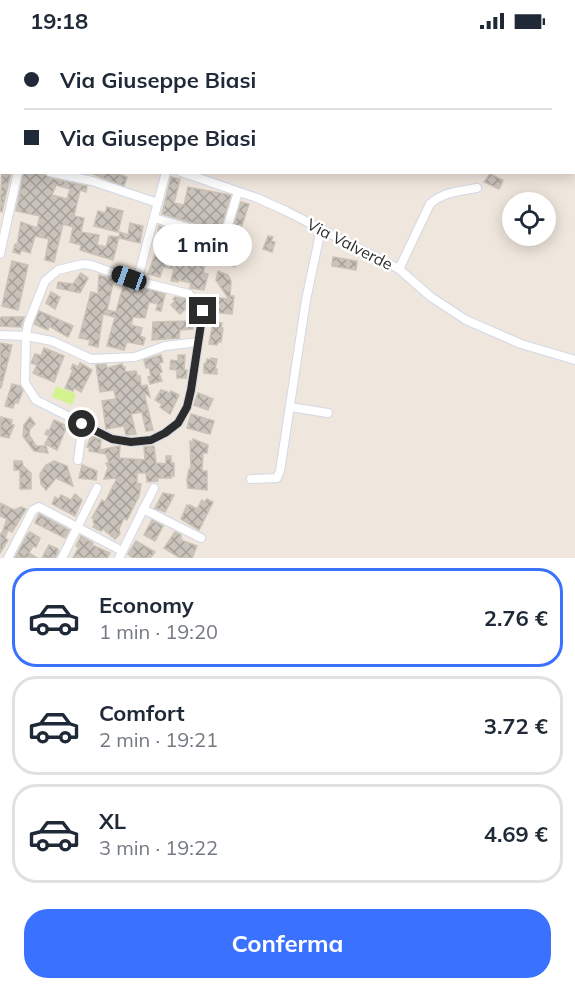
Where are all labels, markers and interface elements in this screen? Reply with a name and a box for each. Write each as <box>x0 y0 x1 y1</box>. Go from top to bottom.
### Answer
text: 19:18 <box>30 7 88 35</box>
text: Via Giuseppe Biasi <box>60 66 256 94</box>
text: Via Giuseppe Biasi <box>60 124 256 152</box>
map controls <box>502 192 556 246</box>
button: locate <box>502 192 556 246</box>
street label: Via Valverde <box>304 214 396 274</box>
callout: 1 min <box>154 224 252 266</box>
text: 1 min <box>176 232 229 257</box>
car <box>109 263 149 293</box>
route end <box>189 297 216 324</box>
route start <box>68 410 95 437</box>
icon: car <box>27 591 81 645</box>
text: Economy <box>99 591 194 619</box>
text: 2.76 € <box>484 604 548 632</box>
text: 1 min · 19:20 <box>99 619 218 644</box>
icon: car <box>27 699 81 753</box>
text: Comfort <box>99 699 185 727</box>
text: 3.72 € <box>484 712 548 740</box>
text: 2 min · 19:21 <box>99 727 218 752</box>
icon: car <box>27 807 81 861</box>
text: XL <box>99 807 126 835</box>
text: 4.69 € <box>484 820 548 848</box>
text: 3 min · 19:22 <box>99 835 218 860</box>
button: Conferma <box>24 909 551 978</box>

